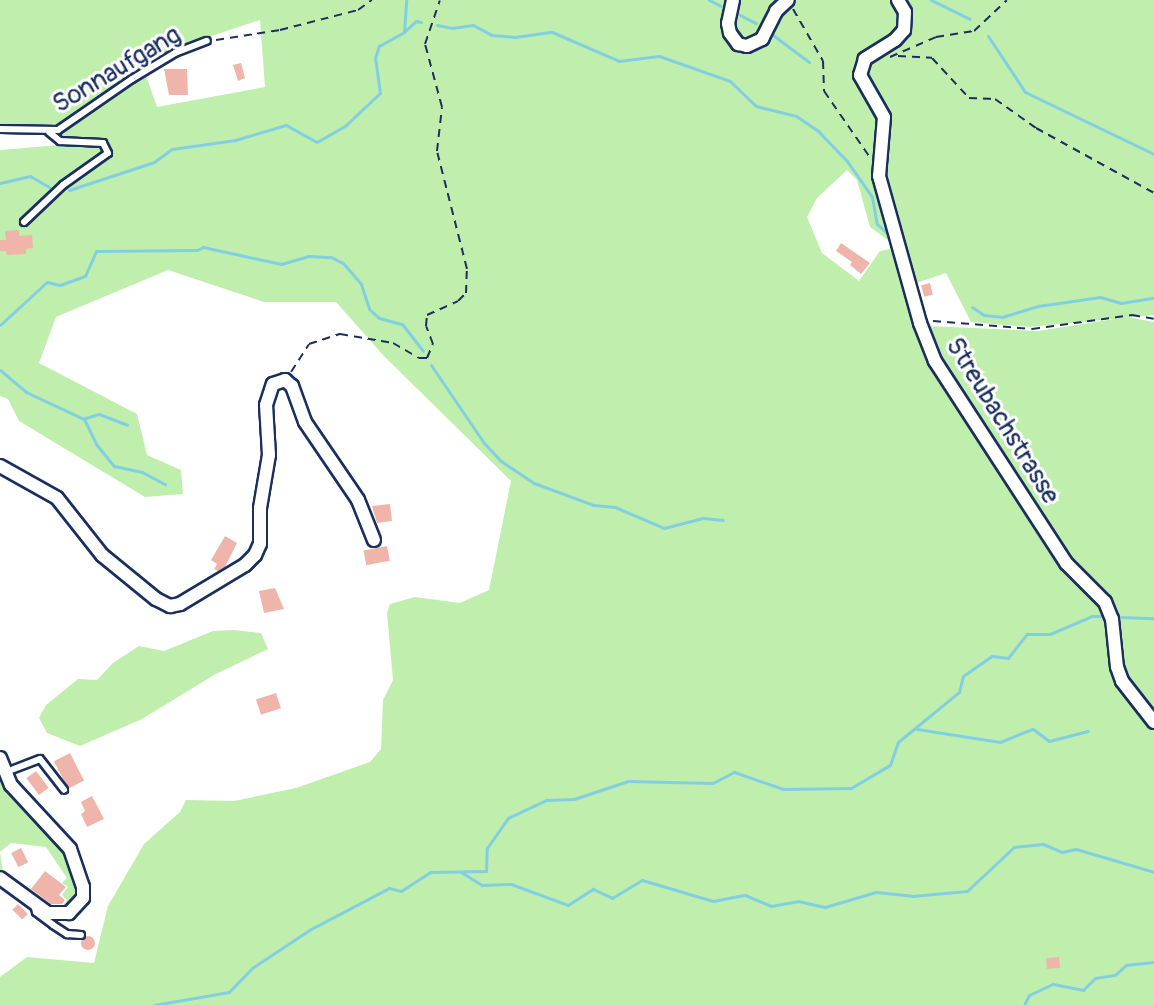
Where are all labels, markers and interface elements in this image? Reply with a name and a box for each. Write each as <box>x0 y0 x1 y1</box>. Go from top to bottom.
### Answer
street label: Sonnaufgang <box>47 20 187 120</box>
street label: Streubachstrasse <box>938 332 1066 510</box>

